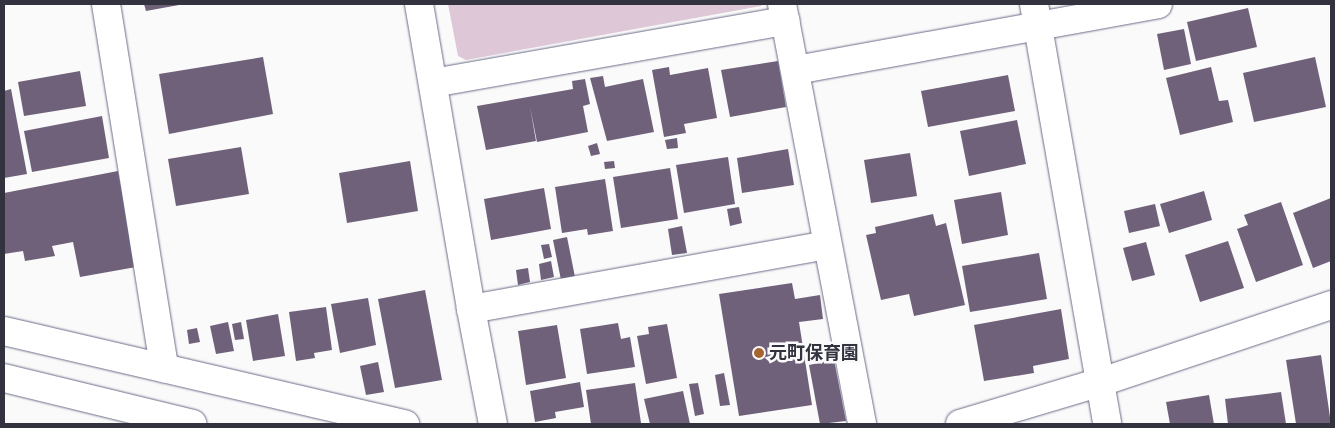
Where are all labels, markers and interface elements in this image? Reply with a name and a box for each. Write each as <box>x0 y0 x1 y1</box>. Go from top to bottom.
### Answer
place label: 元町保育園 <box>769 342 859 364</box>
marker: 元町保育園 <box>753 347 765 359</box>

